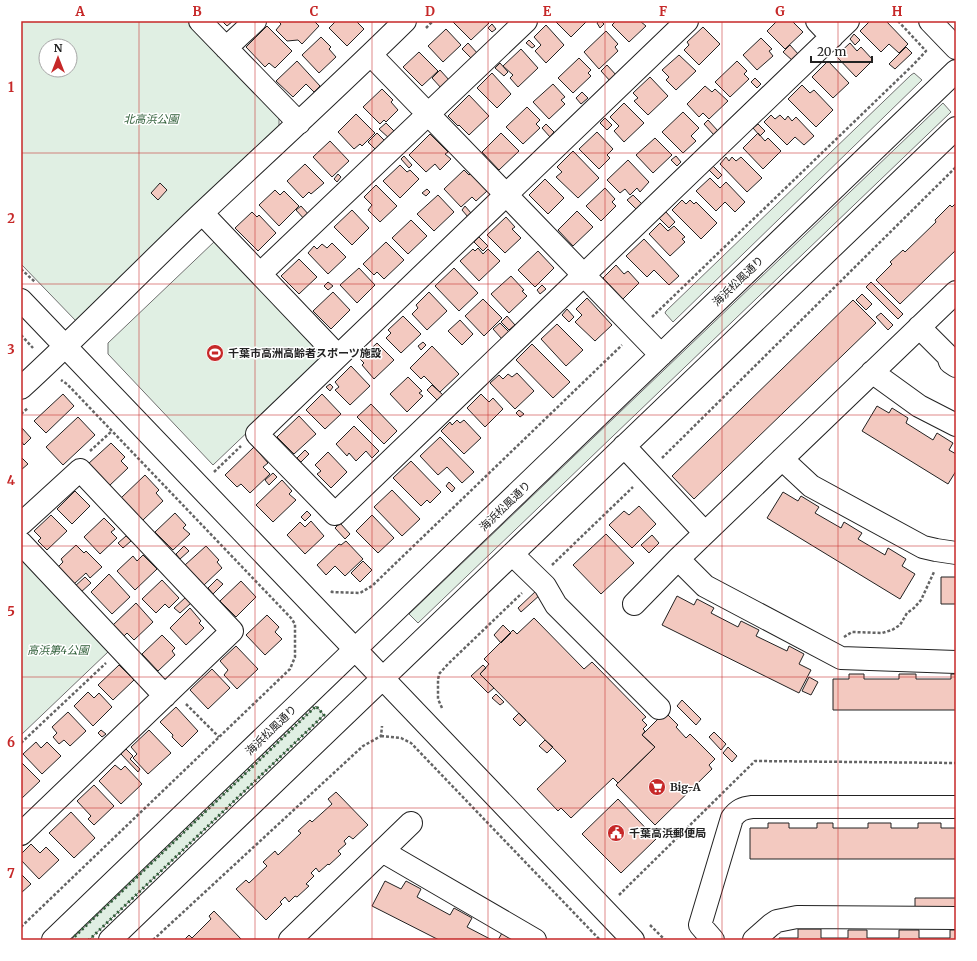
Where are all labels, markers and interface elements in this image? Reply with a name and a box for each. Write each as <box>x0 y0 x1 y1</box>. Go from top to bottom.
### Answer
text: A <box>74 3 85 20</box>
text: B <box>192 3 202 20</box>
text: C <box>310 3 319 20</box>
text: D <box>425 3 435 20</box>
text: E <box>543 3 552 20</box>
text: F <box>659 3 667 20</box>
text: G <box>775 3 785 20</box>
text: H <box>892 3 903 20</box>
north arrow <box>38 38 78 78</box>
scale bar <box>811 38 872 64</box>
text: N <box>54 41 63 55</box>
text: 20 m <box>817 44 846 59</box>
text: 1 <box>8 79 14 96</box>
park label: 北高浜公園 <box>124 112 180 126</box>
text: 2 <box>7 210 15 227</box>
street label: 海浜松風通り <box>709 253 767 309</box>
text: 3 <box>7 341 15 358</box>
sports icon: 千葉市高洲高齢者スポーツ施設 <box>205 343 225 363</box>
place label: 千葉市高洲高齢者スポーツ施設 <box>228 346 382 360</box>
text: 4 <box>7 472 16 489</box>
street label: 海浜松風通り <box>476 478 534 534</box>
text: 5 <box>7 603 15 620</box>
park label: 高浜第4公園 <box>27 643 91 657</box>
street label: 海浜松風通り <box>242 702 300 758</box>
text: 6 <box>7 734 15 751</box>
supermarket icon: Big-A <box>647 777 667 797</box>
place label: Big-A <box>670 780 701 794</box>
public building icon: 千葉高浜郵便局 <box>606 823 626 843</box>
place label: 千葉高浜郵便局 <box>629 826 706 840</box>
text: 7 <box>7 865 15 882</box>

